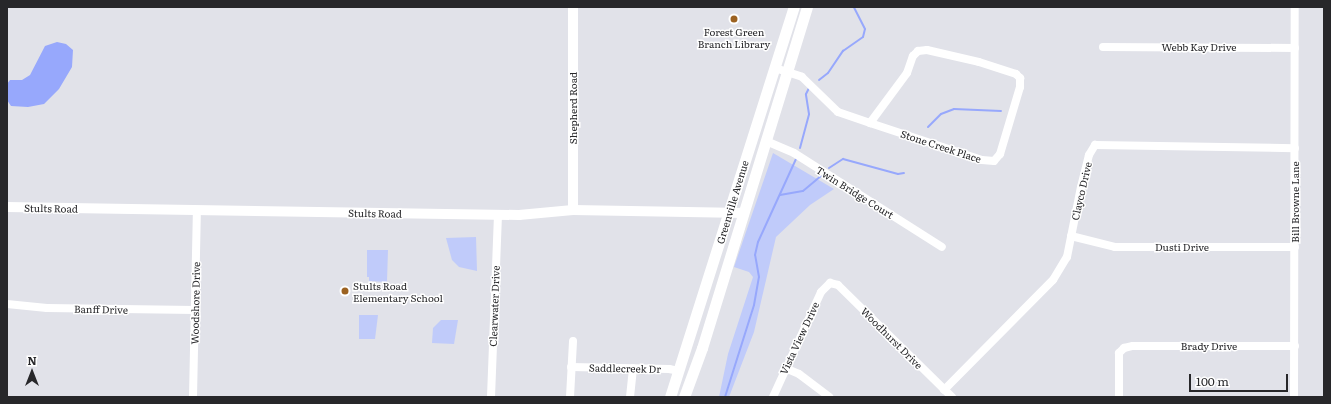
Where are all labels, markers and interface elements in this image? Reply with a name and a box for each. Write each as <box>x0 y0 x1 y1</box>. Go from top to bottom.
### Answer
marker: Forest Green Branch Library <box>729 14 739 24</box>
place label: Forest Green Branch Library <box>698 25 770 48</box>
street label: Webb Kay Drive <box>1161 41 1237 53</box>
street label: Shepherd Road <box>567 72 579 144</box>
street label: Stone Creek Place <box>899 127 983 165</box>
street label: Greenville Avenue <box>714 159 750 245</box>
street label: Clayco Drive <box>1068 161 1094 221</box>
street label: Bill Browne Lane <box>1289 161 1301 243</box>
street label: Twin Bridge Court <box>814 163 896 221</box>
street label: Stults Road <box>24 202 78 214</box>
street label: Stults Road <box>348 207 402 219</box>
street label: Dusti Drive <box>1155 241 1209 253</box>
street label: Woodshore Drive <box>188 262 202 344</box>
street label: Clearwater Drive <box>487 265 501 347</box>
place label: Stults Road Elementary School <box>353 279 443 302</box>
marker: Stults Road Elementary School <box>340 286 350 296</box>
street label: Vista View Drive <box>777 300 821 376</box>
street label: Banff Drive <box>74 303 128 315</box>
street label: Woodhurst Drive <box>859 305 925 371</box>
street label: Brady Drive <box>1181 340 1237 352</box>
north arrow <box>12 352 52 392</box>
text: N <box>27 352 37 368</box>
street label: Saddlecreek Dr <box>589 361 661 375</box>
scale bar <box>1191 366 1290 392</box>
text: 100 m <box>1196 372 1229 390</box>

